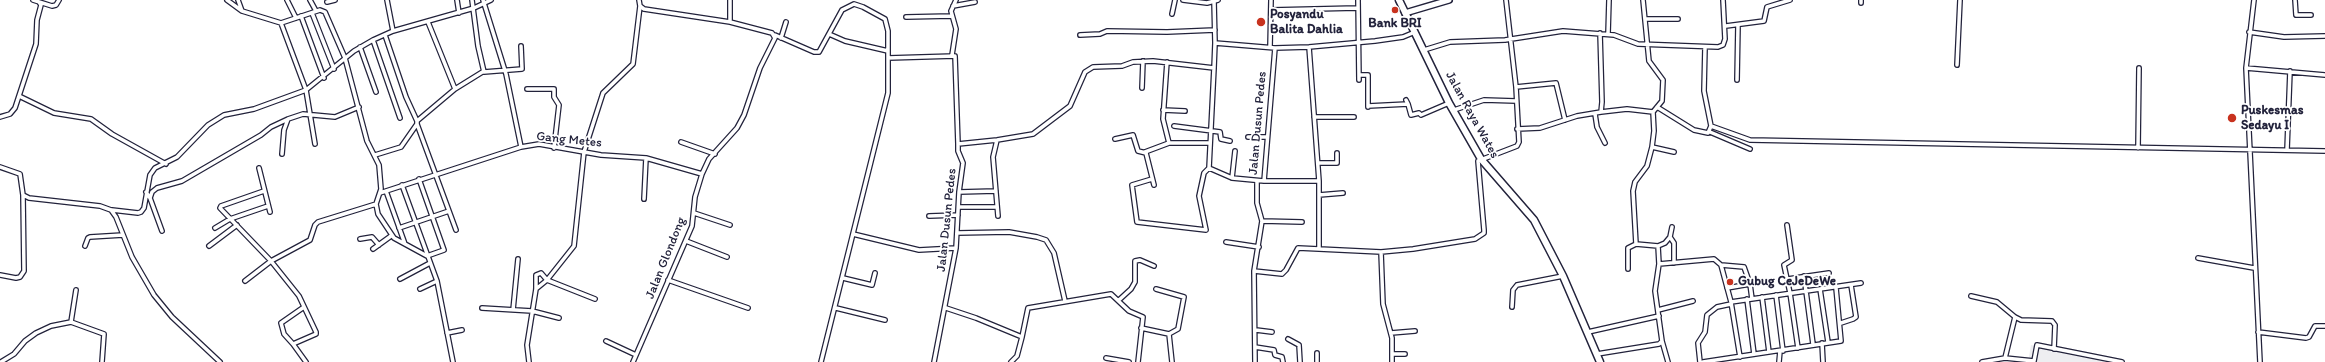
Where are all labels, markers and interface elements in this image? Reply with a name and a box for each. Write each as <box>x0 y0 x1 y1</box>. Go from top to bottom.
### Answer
marker: Bank BRI <box>1390 5 1400 15</box>
place label: Posyandu Balita Dahlia <box>1270 7 1343 38</box>
marker: Posyandu Balita Dahlia <box>1255 16 1267 28</box>
place label: Bank BRI <box>1368 16 1422 32</box>
street label: Jalan Raya Wates <box>1442 69 1502 161</box>
street label: Jalan Dusun Pedes <box>1246 71 1270 175</box>
place label: Puskesmas Sedayu I <box>2241 103 2304 134</box>
marker: Puskesmas Sedayu I <box>2226 112 2238 124</box>
street label: Gang Metes <box>535 129 603 151</box>
street label: Jalan Dusun Pedes <box>934 168 960 272</box>
street label: Jalan Glondong <box>643 215 689 301</box>
place label: Gubug CeJeDeWe <box>1738 274 1836 290</box>
marker: Gubug CeJeDeWe <box>1725 277 1735 287</box>

